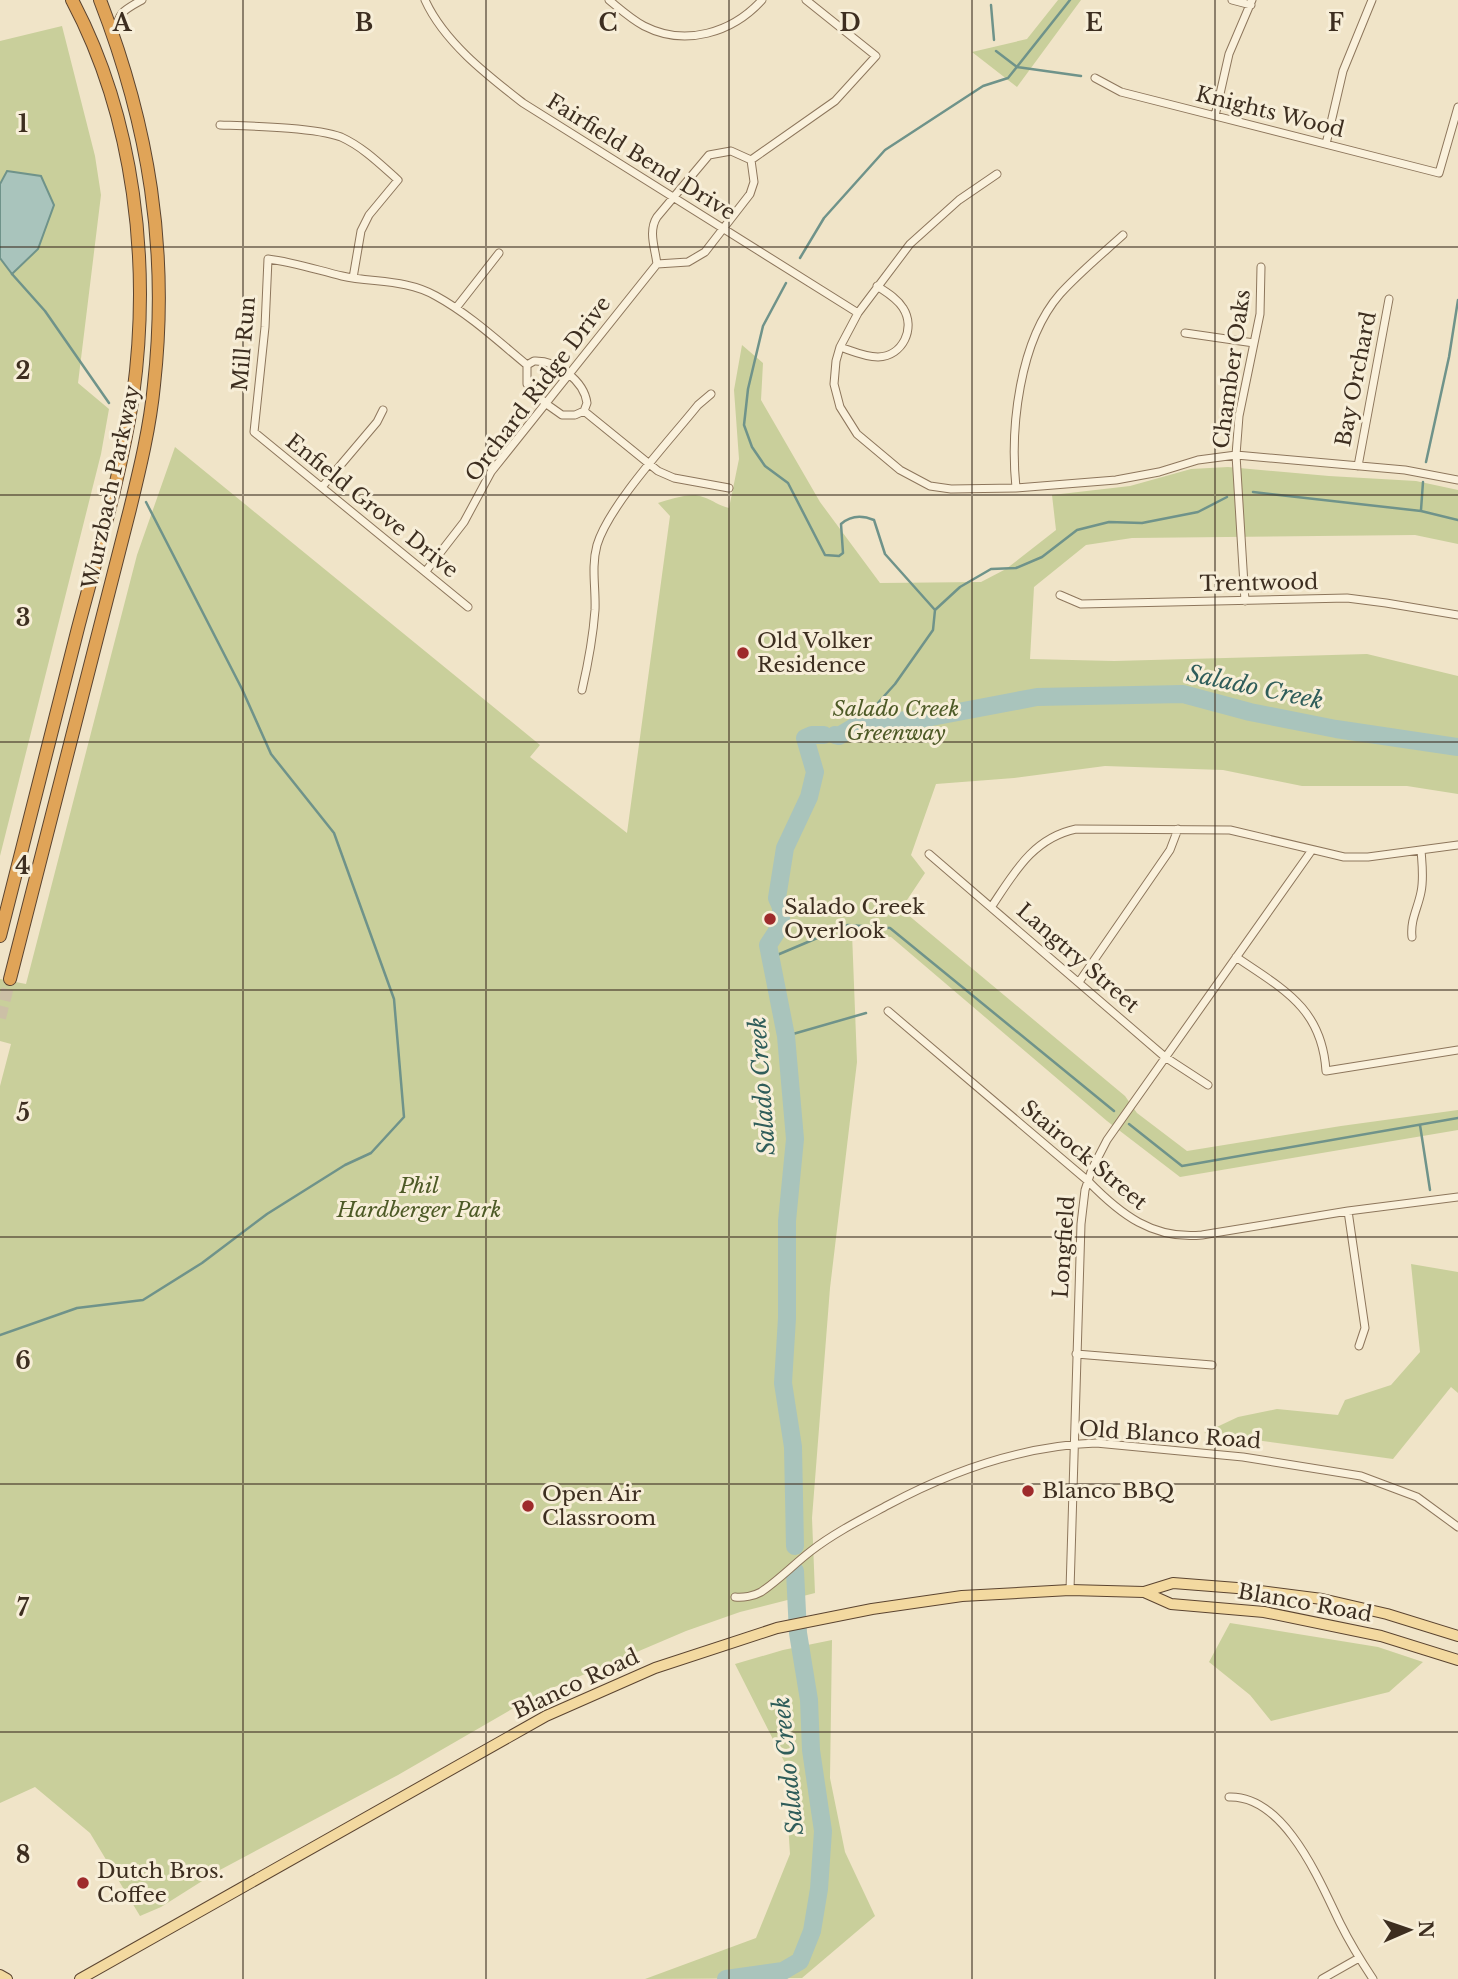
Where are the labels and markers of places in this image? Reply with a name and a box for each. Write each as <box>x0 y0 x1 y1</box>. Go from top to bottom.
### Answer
place label: Old Volker Residence <box>757 628 872 678</box>
marker: Old Volker Residence <box>735 645 751 661</box>
place label: Salado Creek Overlook <box>784 894 925 944</box>
marker: Salado Creek Overlook <box>762 911 778 927</box>
place label: Blanco BBQ <box>1042 1478 1174 1504</box>
place label: Open Air Classroom <box>542 1481 657 1531</box>
marker: Blanco BBQ <box>1020 1483 1036 1499</box>
marker: Open Air Classroom <box>520 1498 536 1514</box>
place label: Dutch Bros. Coffee <box>97 1858 224 1908</box>
marker: Dutch Bros. Coffee <box>75 1875 91 1891</box>

